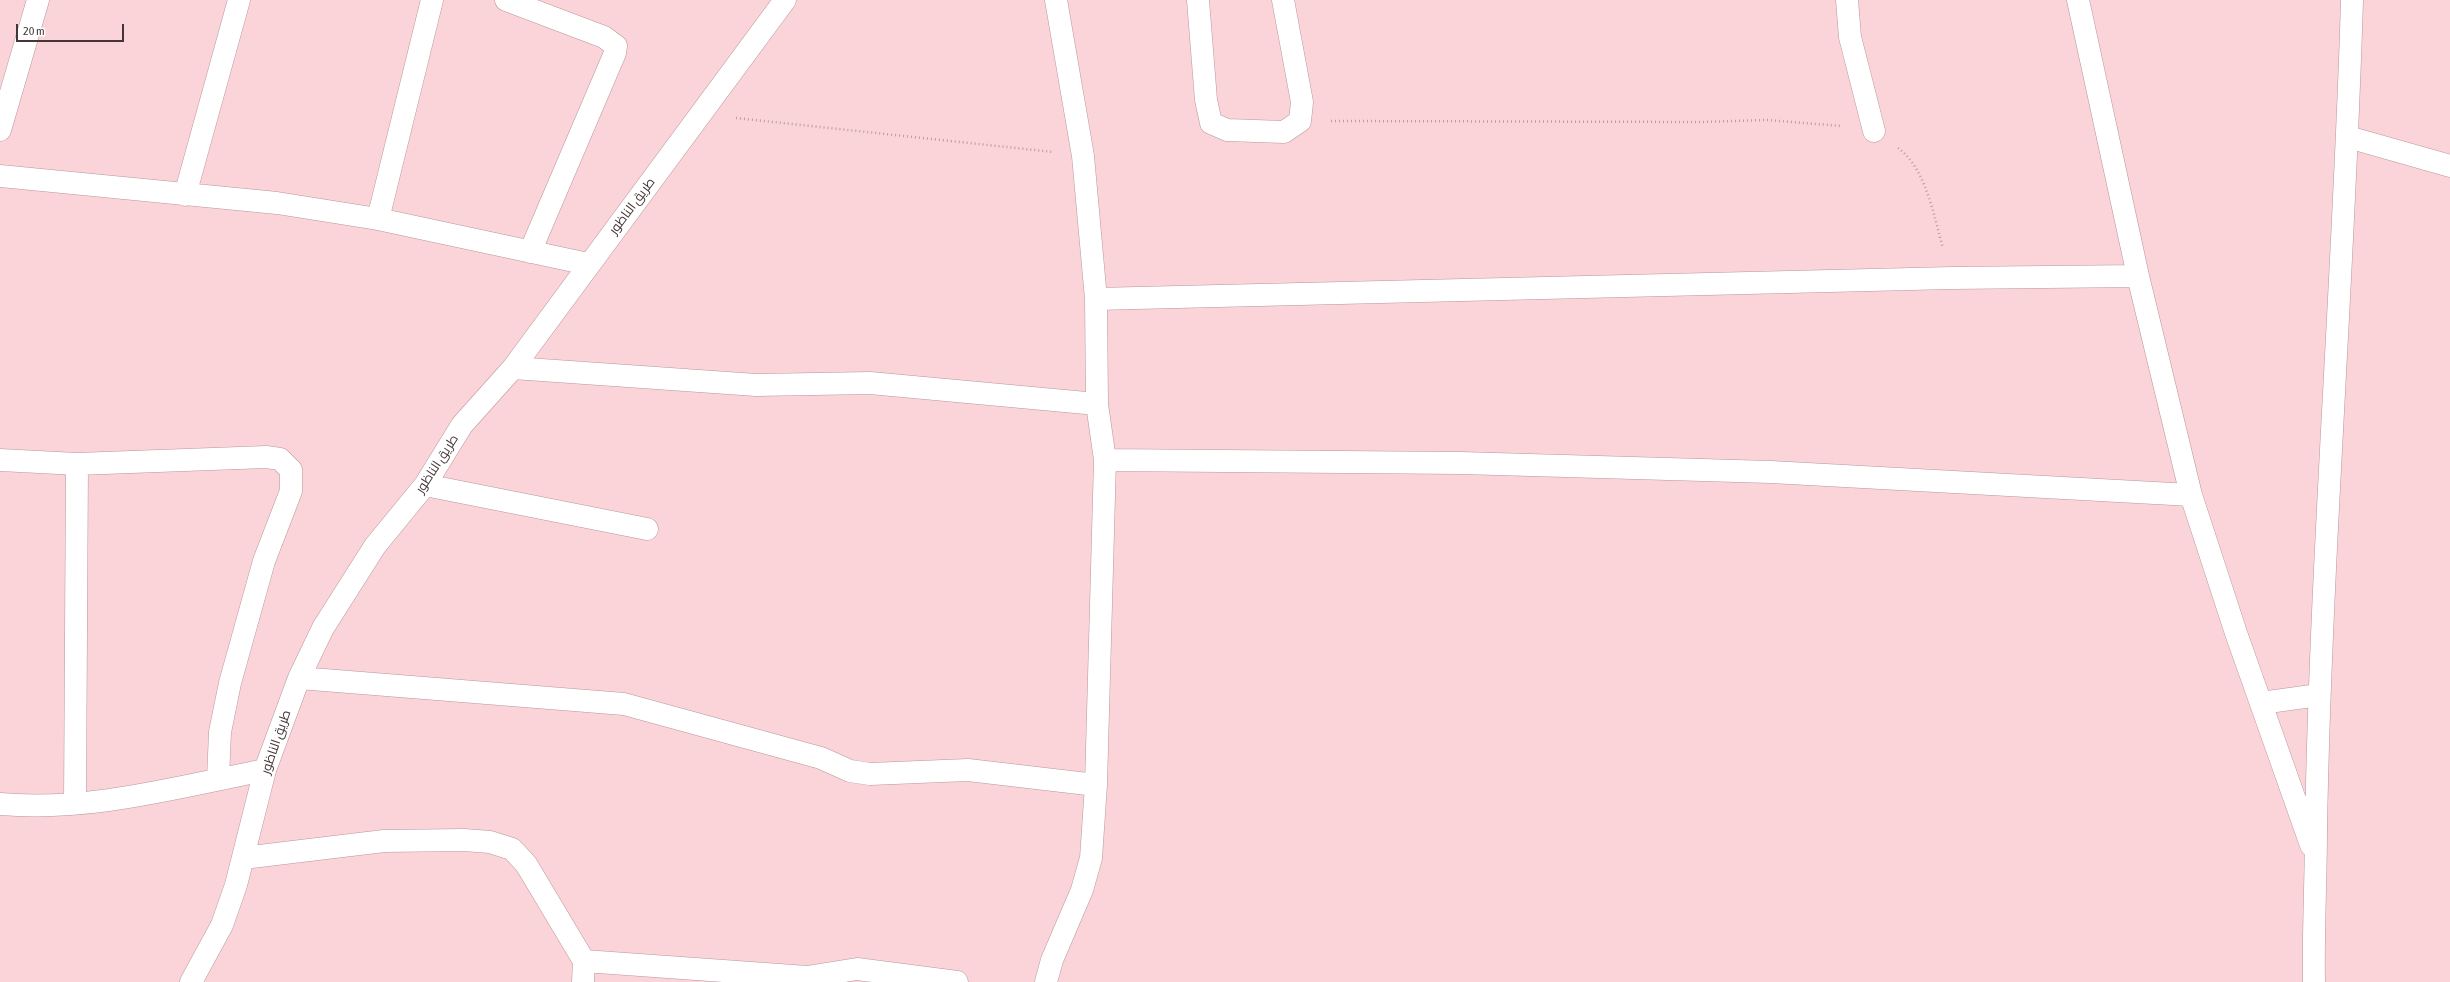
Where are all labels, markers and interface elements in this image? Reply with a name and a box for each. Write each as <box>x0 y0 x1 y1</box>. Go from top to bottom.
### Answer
scale bar <box>18 16 126 42</box>
text: 20 m <box>23 24 45 38</box>
street label: طريق الناظور <box>606 175 658 237</box>
street label: طريق الناظور <box>412 432 462 496</box>
street label: طريق الناظور <box>258 708 294 776</box>

